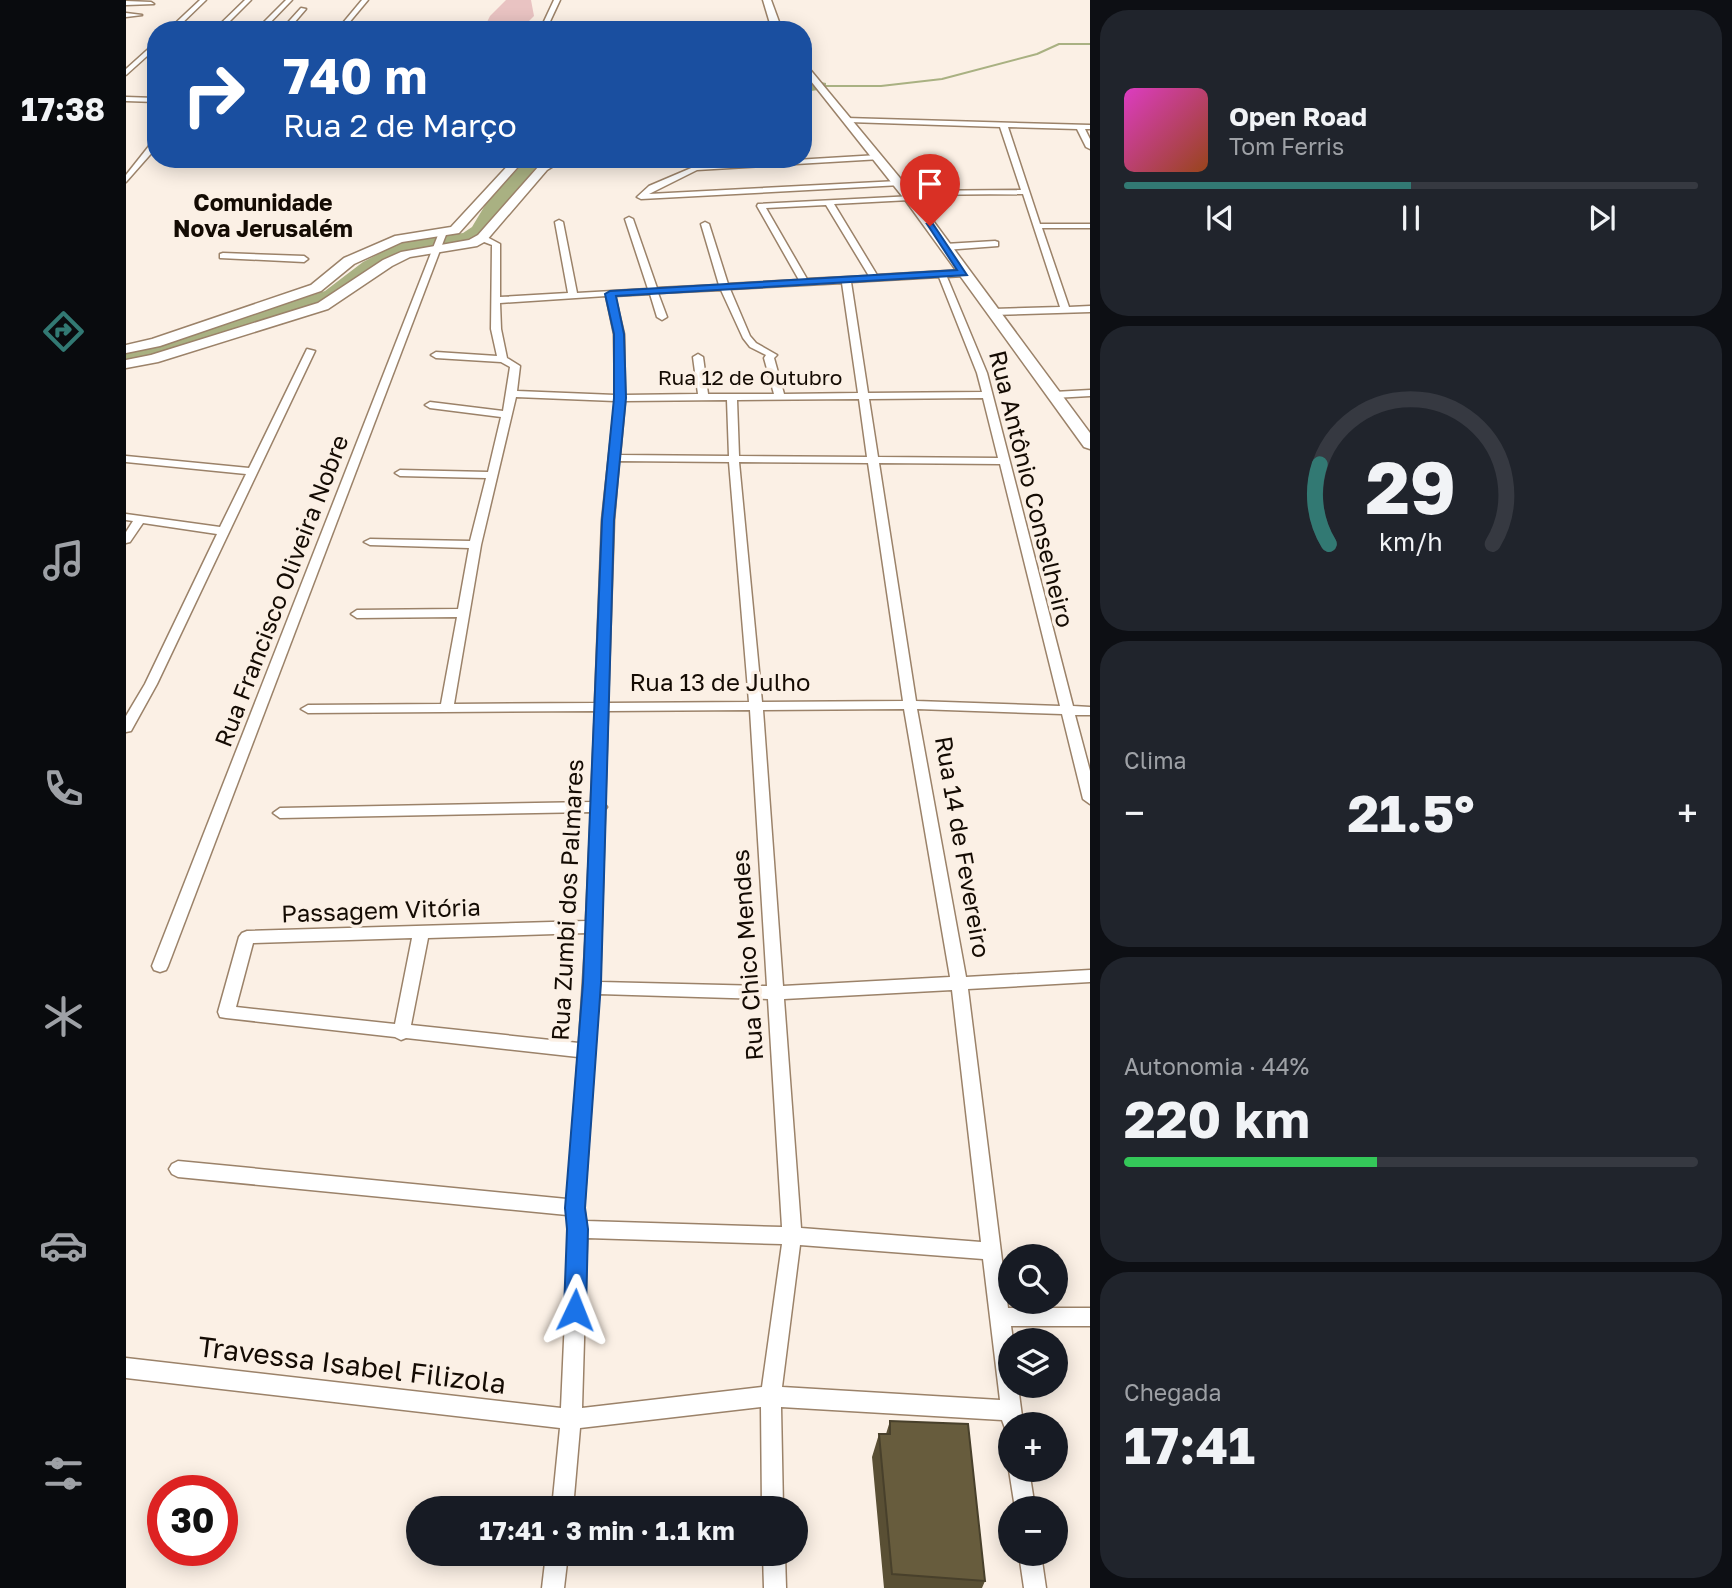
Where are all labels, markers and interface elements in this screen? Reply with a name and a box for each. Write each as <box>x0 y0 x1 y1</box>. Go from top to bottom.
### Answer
text: 740 m <box>283 46 427 105</box>
icon: right <box>168 49 259 140</box>
text: 17:38 <box>21 90 105 128</box>
text: Open Road <box>1229 101 1367 132</box>
text: Rua 2 de Março <box>283 106 517 144</box>
text: Tom Ferris <box>1229 132 1344 160</box>
pin <box>900 154 960 226</box>
icon: arrive <box>911 165 949 203</box>
district label: Comunidade Nova Jerusalém <box>173 188 353 242</box>
icon: previous <box>1201 199 1239 237</box>
icon: pause <box>1392 199 1430 237</box>
icon: next <box>1583 199 1621 237</box>
icon: directions <box>39 307 88 356</box>
street label: Rua Antônio Conselheiro <box>984 347 1081 630</box>
street label: Rua 12 de Outubro <box>658 364 842 390</box>
street label: Rua Francisco Oliveira Nobre <box>208 430 354 750</box>
text: 29 <box>1366 444 1456 531</box>
text: km/h <box>1379 526 1443 557</box>
icon: music <box>39 536 88 585</box>
street label: Rua 13 de Julho <box>630 667 810 696</box>
street label: Rua 14 de Fevereiro <box>930 734 997 960</box>
text: Clima <box>1124 746 1187 774</box>
street label: Rua Zumbi dos Palmares <box>545 758 588 1041</box>
icon: phone <box>39 764 88 813</box>
text: 21.5° <box>1347 781 1475 843</box>
text: − <box>1124 790 1145 835</box>
text: + <box>1677 790 1698 835</box>
street label: Rua Chico Mendes <box>725 849 768 1062</box>
street label: Passagem Vitória <box>281 892 481 927</box>
icon: climate <box>39 992 88 1041</box>
text: Autonomia · 44% <box>1124 1052 1309 1080</box>
text: 220 km <box>1124 1087 1310 1149</box>
icon: car <box>39 1221 88 1270</box>
map controls <box>998 1244 1068 1566</box>
button: search <box>998 1244 1068 1314</box>
position arrow <box>538 1273 612 1347</box>
button: layers <box>998 1328 1068 1398</box>
street label: Travessa Isabel Filizola <box>196 1329 508 1400</box>
text: Chegada <box>1124 1378 1221 1406</box>
button: + <box>998 1412 1068 1482</box>
text: 17:41 <box>1124 1413 1255 1475</box>
icon: filters <box>39 1449 88 1498</box>
speed limit sign: 30 <box>147 1475 238 1566</box>
button: − <box>998 1496 1068 1566</box>
text: 17:41 · 3 min · 1.1 km <box>479 1515 735 1546</box>

